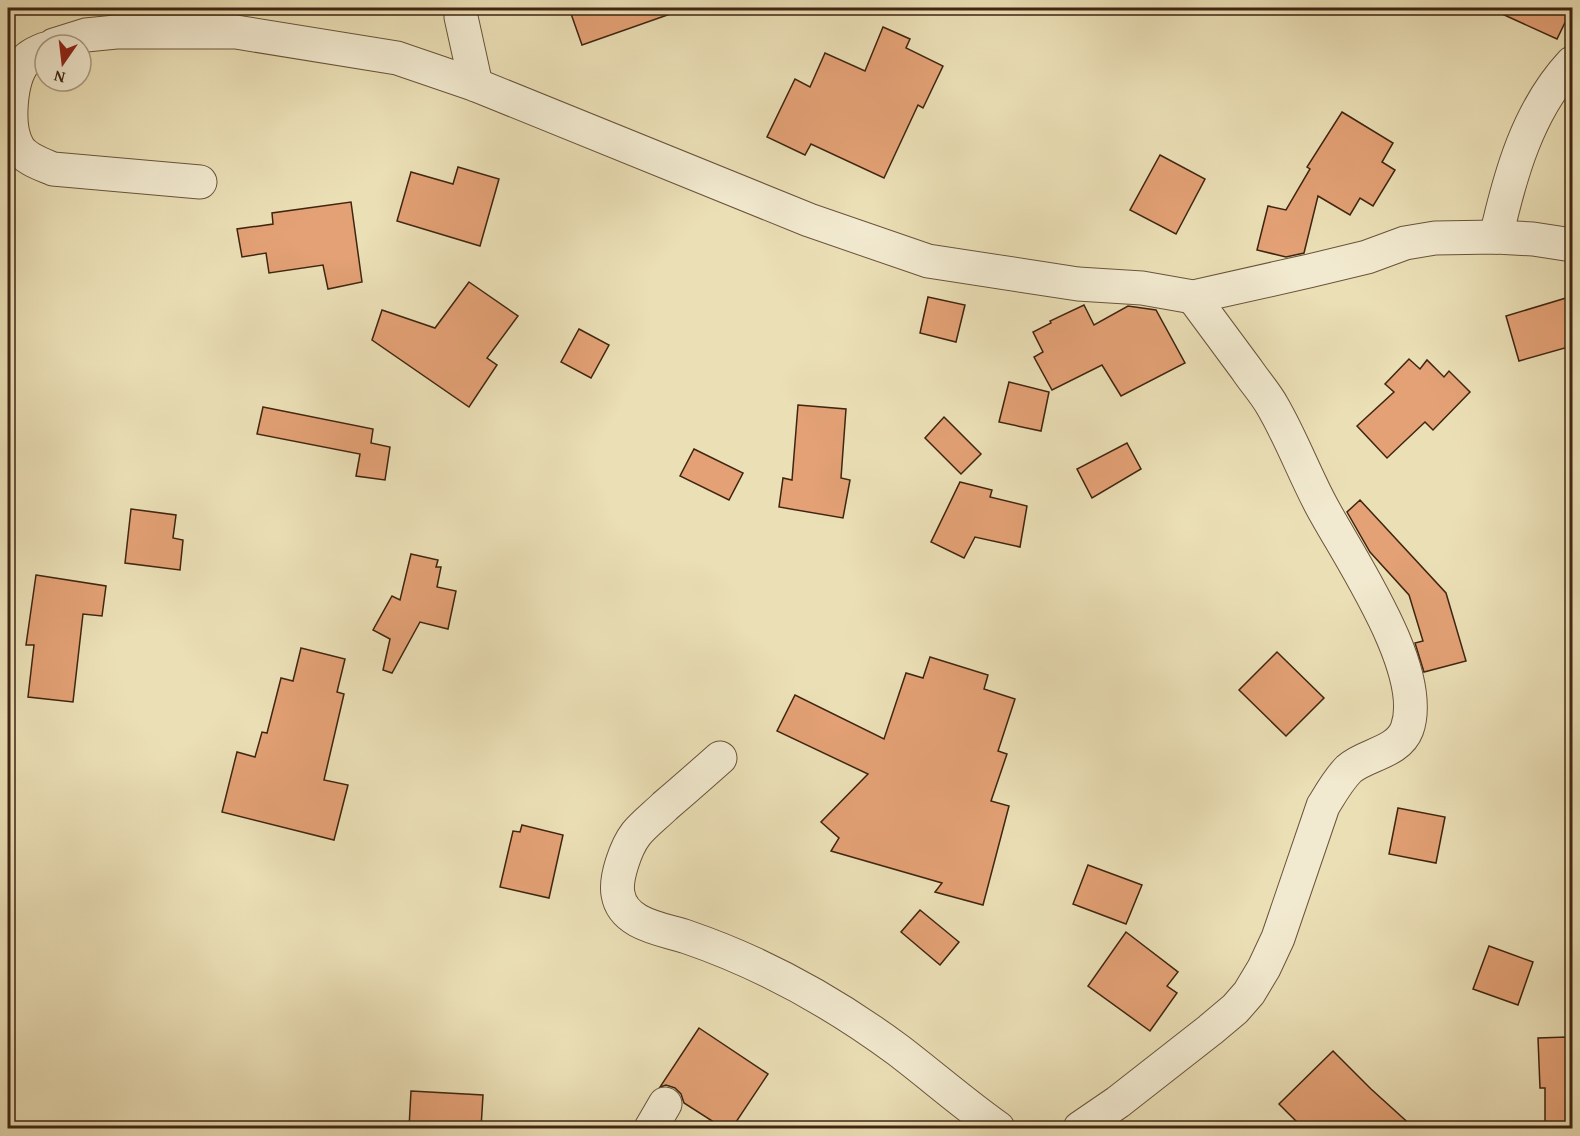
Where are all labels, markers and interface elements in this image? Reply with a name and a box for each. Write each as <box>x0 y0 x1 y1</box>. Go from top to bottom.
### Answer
north arrow <box>33 33 93 93</box>
text: N <box>51 65 67 90</box>

